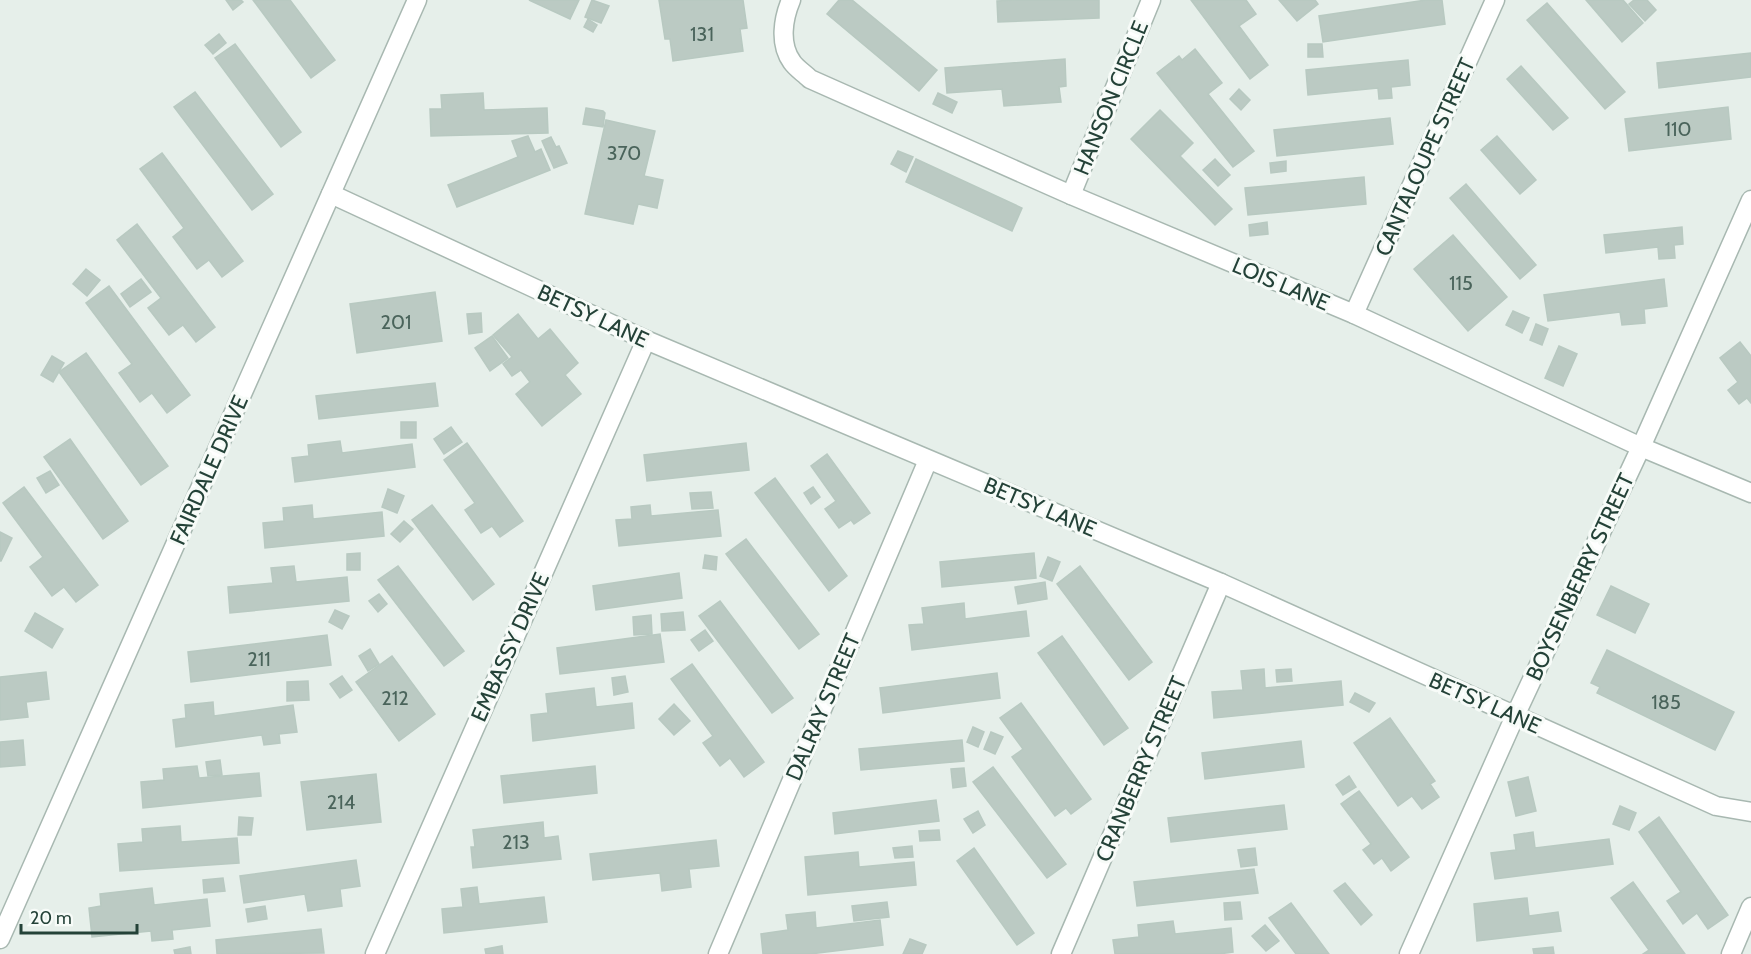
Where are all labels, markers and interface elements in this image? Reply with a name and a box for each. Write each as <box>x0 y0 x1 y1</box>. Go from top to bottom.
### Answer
street label: HANSON CIRCLE <box>1068 17 1154 179</box>
house number: 131 <box>690 22 714 46</box>
street label: CANTALOUPE STREET <box>1369 54 1481 260</box>
house number: 110 <box>1665 117 1692 141</box>
house number: 370 <box>607 141 641 165</box>
street label: LOIS LANE <box>1228 251 1334 317</box>
house number: 115 <box>1449 271 1473 295</box>
street label: BETSY LANE <box>533 278 653 354</box>
house number: 201 <box>381 310 411 334</box>
street label: FAIRDALE DRIVE <box>164 391 254 549</box>
street label: BOYSENBERRY STREET <box>1520 469 1640 685</box>
street label: BETSY LANE <box>980 471 1100 543</box>
street label: EMBASSY DRIVE <box>465 568 555 726</box>
street label: DALRAY STREET <box>780 629 866 785</box>
house number: 211 <box>247 647 271 671</box>
street label: BETSY LANE <box>1425 666 1545 740</box>
street label: CRANBERRY STREET <box>1090 672 1192 866</box>
house number: 212 <box>381 686 409 710</box>
house number: 185 <box>1651 690 1681 714</box>
house number: 214 <box>327 790 356 814</box>
house number: 213 <box>502 830 530 854</box>
scale bar <box>21 897 136 935</box>
text: 20 m <box>30 907 72 929</box>

